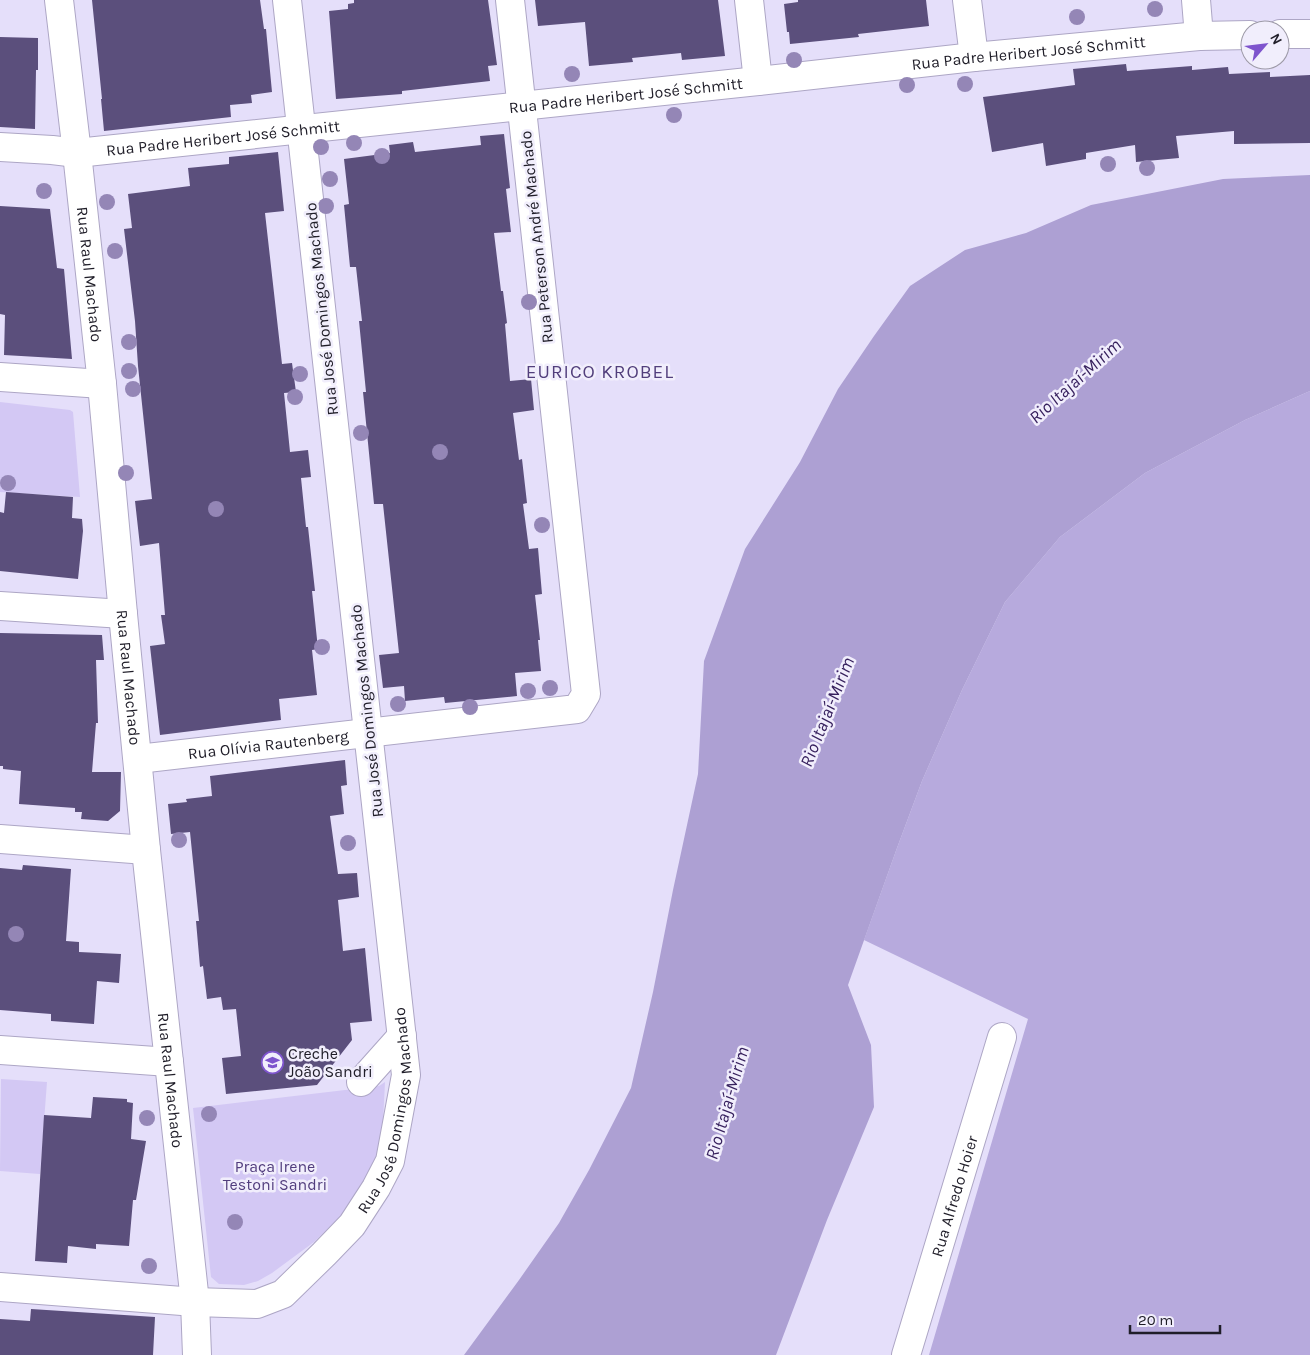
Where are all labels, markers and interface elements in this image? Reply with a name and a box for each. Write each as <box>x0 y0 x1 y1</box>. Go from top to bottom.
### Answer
north arrow <box>1240 20 1290 70</box>
text: N <box>1266 31 1286 48</box>
street label: Rua Padre Heribert José Schmitt <box>910 32 1146 74</box>
street label: Rua Padre Heribert José Schmitt <box>508 74 744 117</box>
street label: Rua Padre Heribert José Schmitt <box>105 116 341 160</box>
street label: Rua Peterson André Machado <box>516 130 557 344</box>
street label: Rua José Domingos Machado <box>301 202 342 416</box>
street label: Rua Raul Machado <box>73 206 106 343</box>
water label: Rio Itajaí-Mirim <box>1024 334 1126 428</box>
district label: EURICO KROBEL <box>526 361 674 383</box>
street label: Rua José Domingos Machado <box>346 604 387 818</box>
street label: Rua Raul Machado <box>113 609 145 746</box>
water label: Rio Itajaí-Mirim <box>795 654 859 770</box>
street label: Rua Olívia Rautenberg <box>187 726 350 763</box>
street label: Rua José Domingos Machado <box>353 1006 416 1217</box>
street label: Rua Raul Machado <box>154 1012 187 1149</box>
place label: Creche João Sandri <box>288 1044 373 1081</box>
water label: Rio Itajaí-Mirim <box>700 1044 754 1162</box>
school or university icon: Creche João Sandri <box>260 1050 284 1074</box>
street label: Rua Alfredo Hoier <box>927 1133 982 1259</box>
park label: Praça Irene Testoni Sandri <box>223 1157 327 1194</box>
scale bar <box>1130 1302 1220 1334</box>
text: 20 m <box>1138 1311 1173 1329</box>

